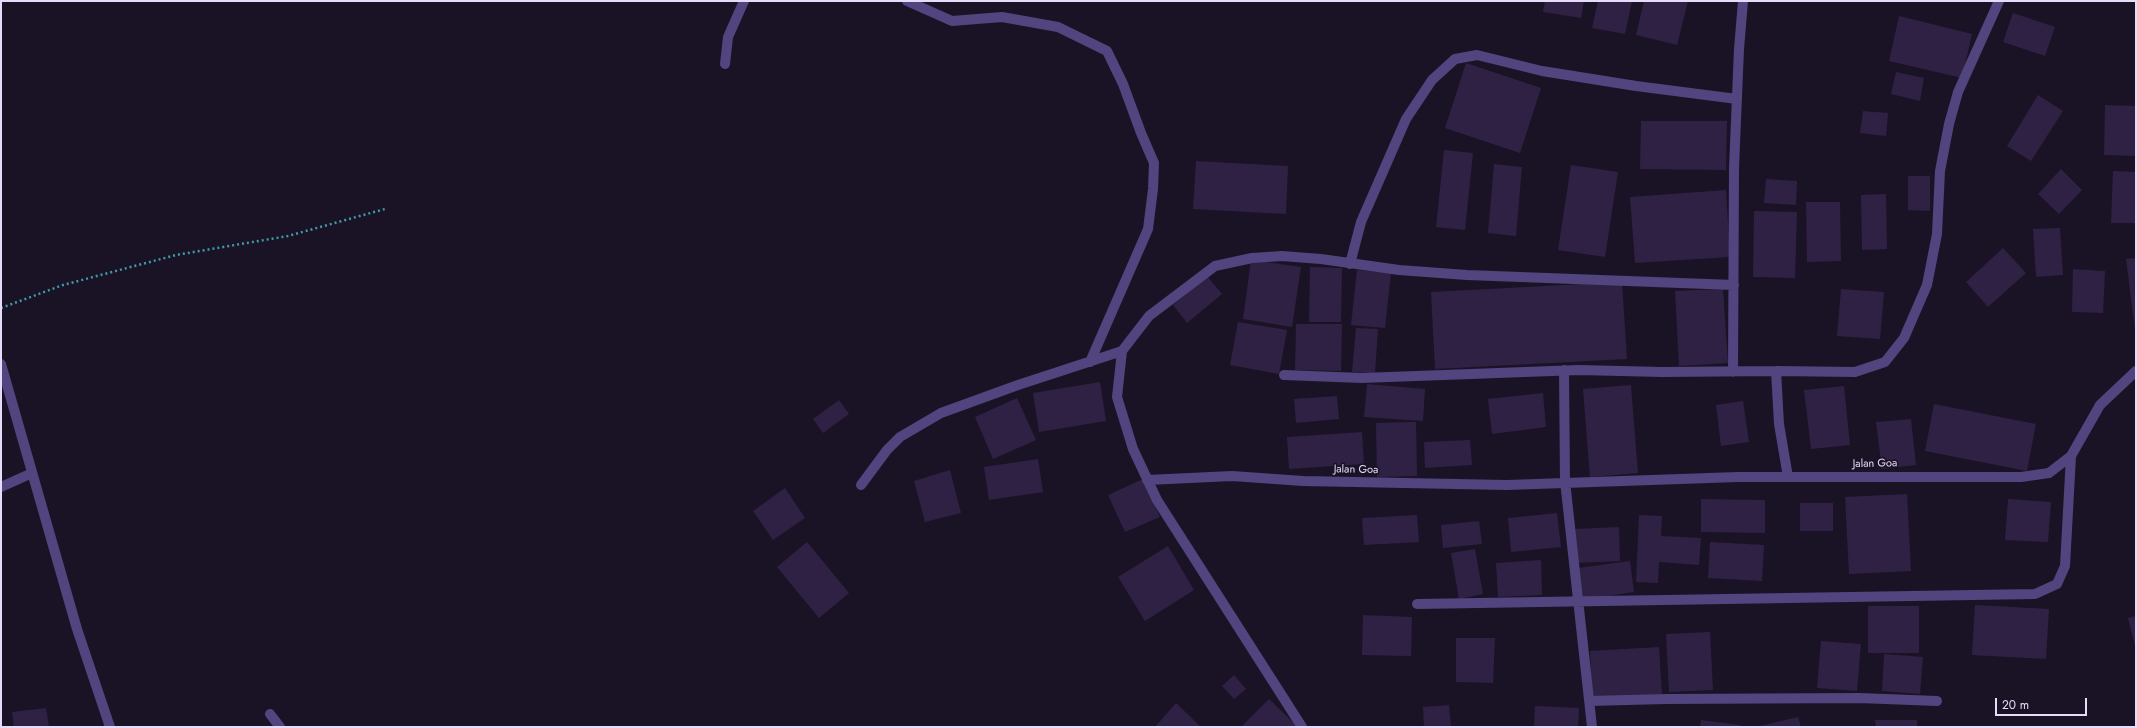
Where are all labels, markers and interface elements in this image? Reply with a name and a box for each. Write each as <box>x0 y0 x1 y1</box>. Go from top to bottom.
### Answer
street label: Jalan Goa <box>1853 457 1897 471</box>
street label: Jalan Goa <box>1334 463 1378 477</box>
scale bar <box>1997 690 2089 716</box>
text: 20 m <box>2002 696 2029 714</box>

